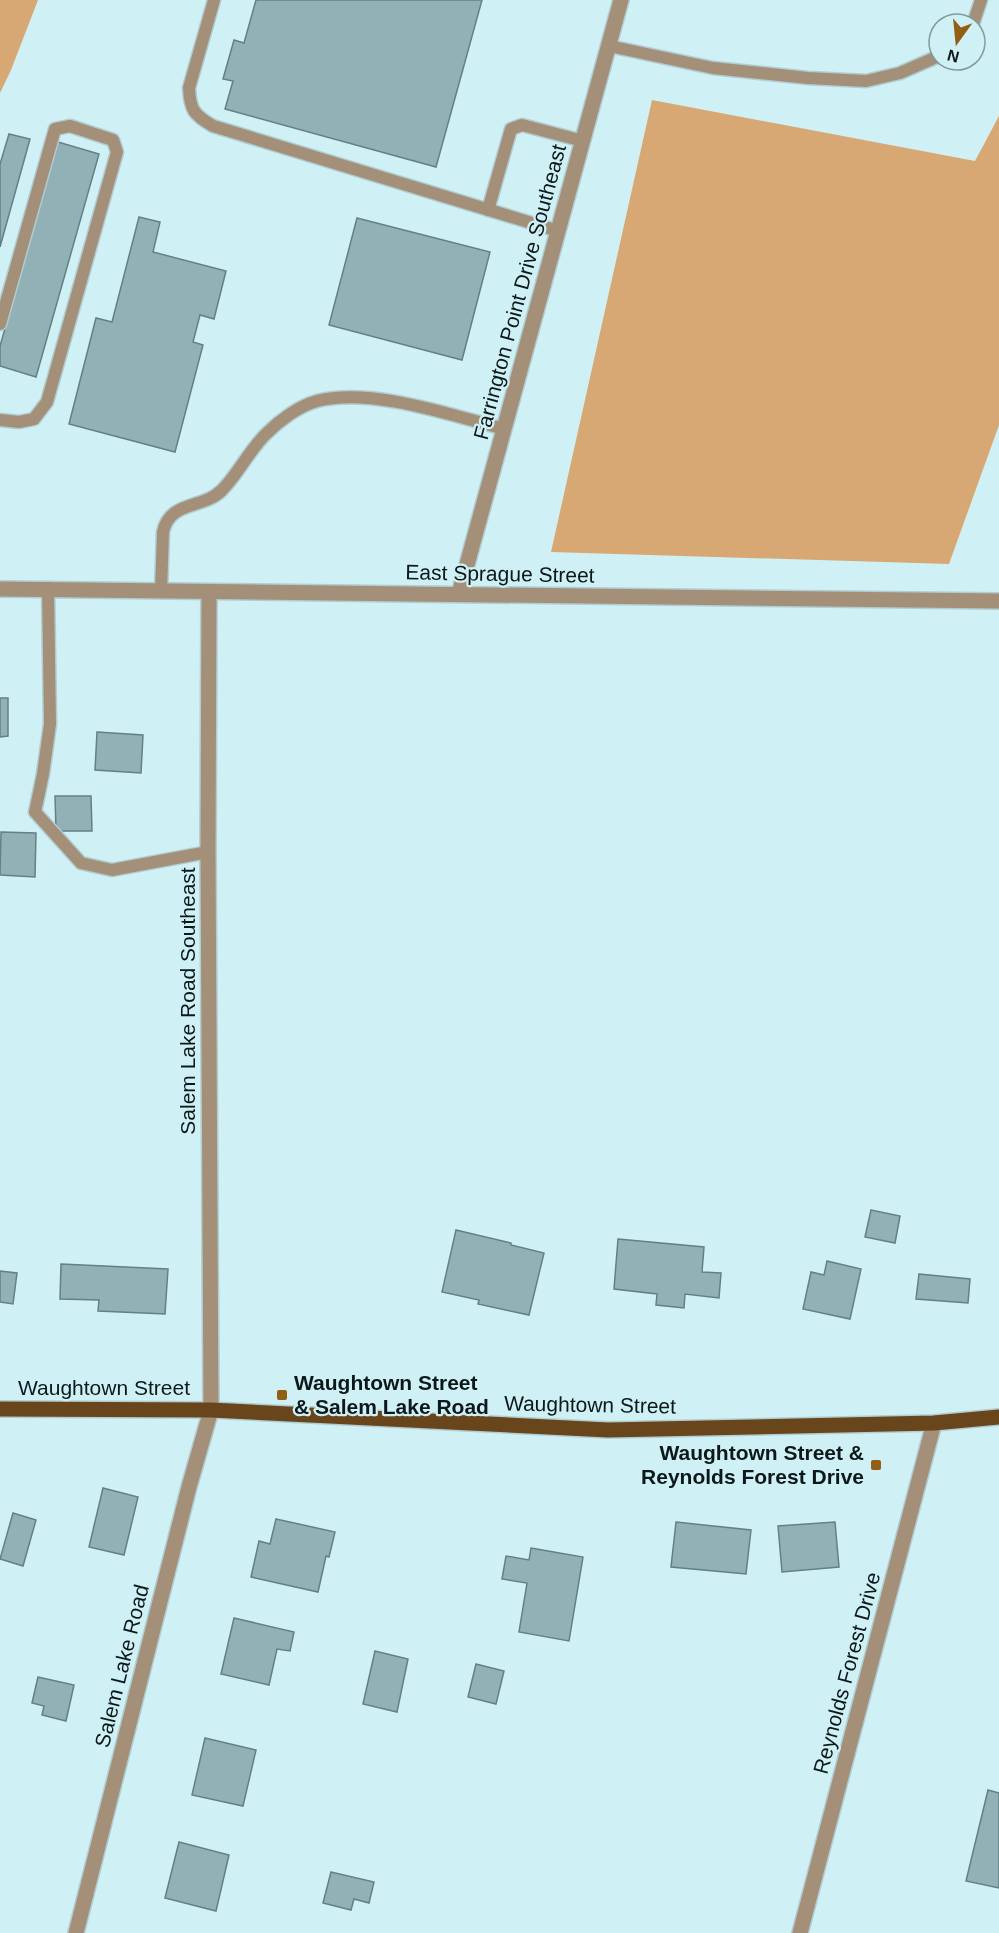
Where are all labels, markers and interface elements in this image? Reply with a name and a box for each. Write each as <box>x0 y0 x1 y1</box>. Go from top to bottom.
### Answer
north arrow <box>927 12 987 72</box>
text: N <box>945 46 961 66</box>
street label: Farrington Point Drive Southeast <box>469 142 570 442</box>
street label: East Sprague Street <box>405 560 595 587</box>
street label: Salem Lake Road Southeast <box>176 867 199 1135</box>
place label: Waughtown Street & Salem Lake Road <box>294 1371 489 1418</box>
street label: Waughtown Street <box>18 1376 190 1399</box>
marker: Waughtown Street & Salem Lake Road <box>275 1388 289 1402</box>
street label: Waughtown Street <box>504 1392 676 1418</box>
place label: Waughtown Street & Reynolds Forest Drive <box>641 1441 864 1488</box>
marker: Waughtown Street & Reynolds Forest Drive <box>869 1458 883 1472</box>
street label: Reynolds Forest Drive <box>809 1570 885 1776</box>
street label: Salem Lake Road <box>90 1582 153 1750</box>

